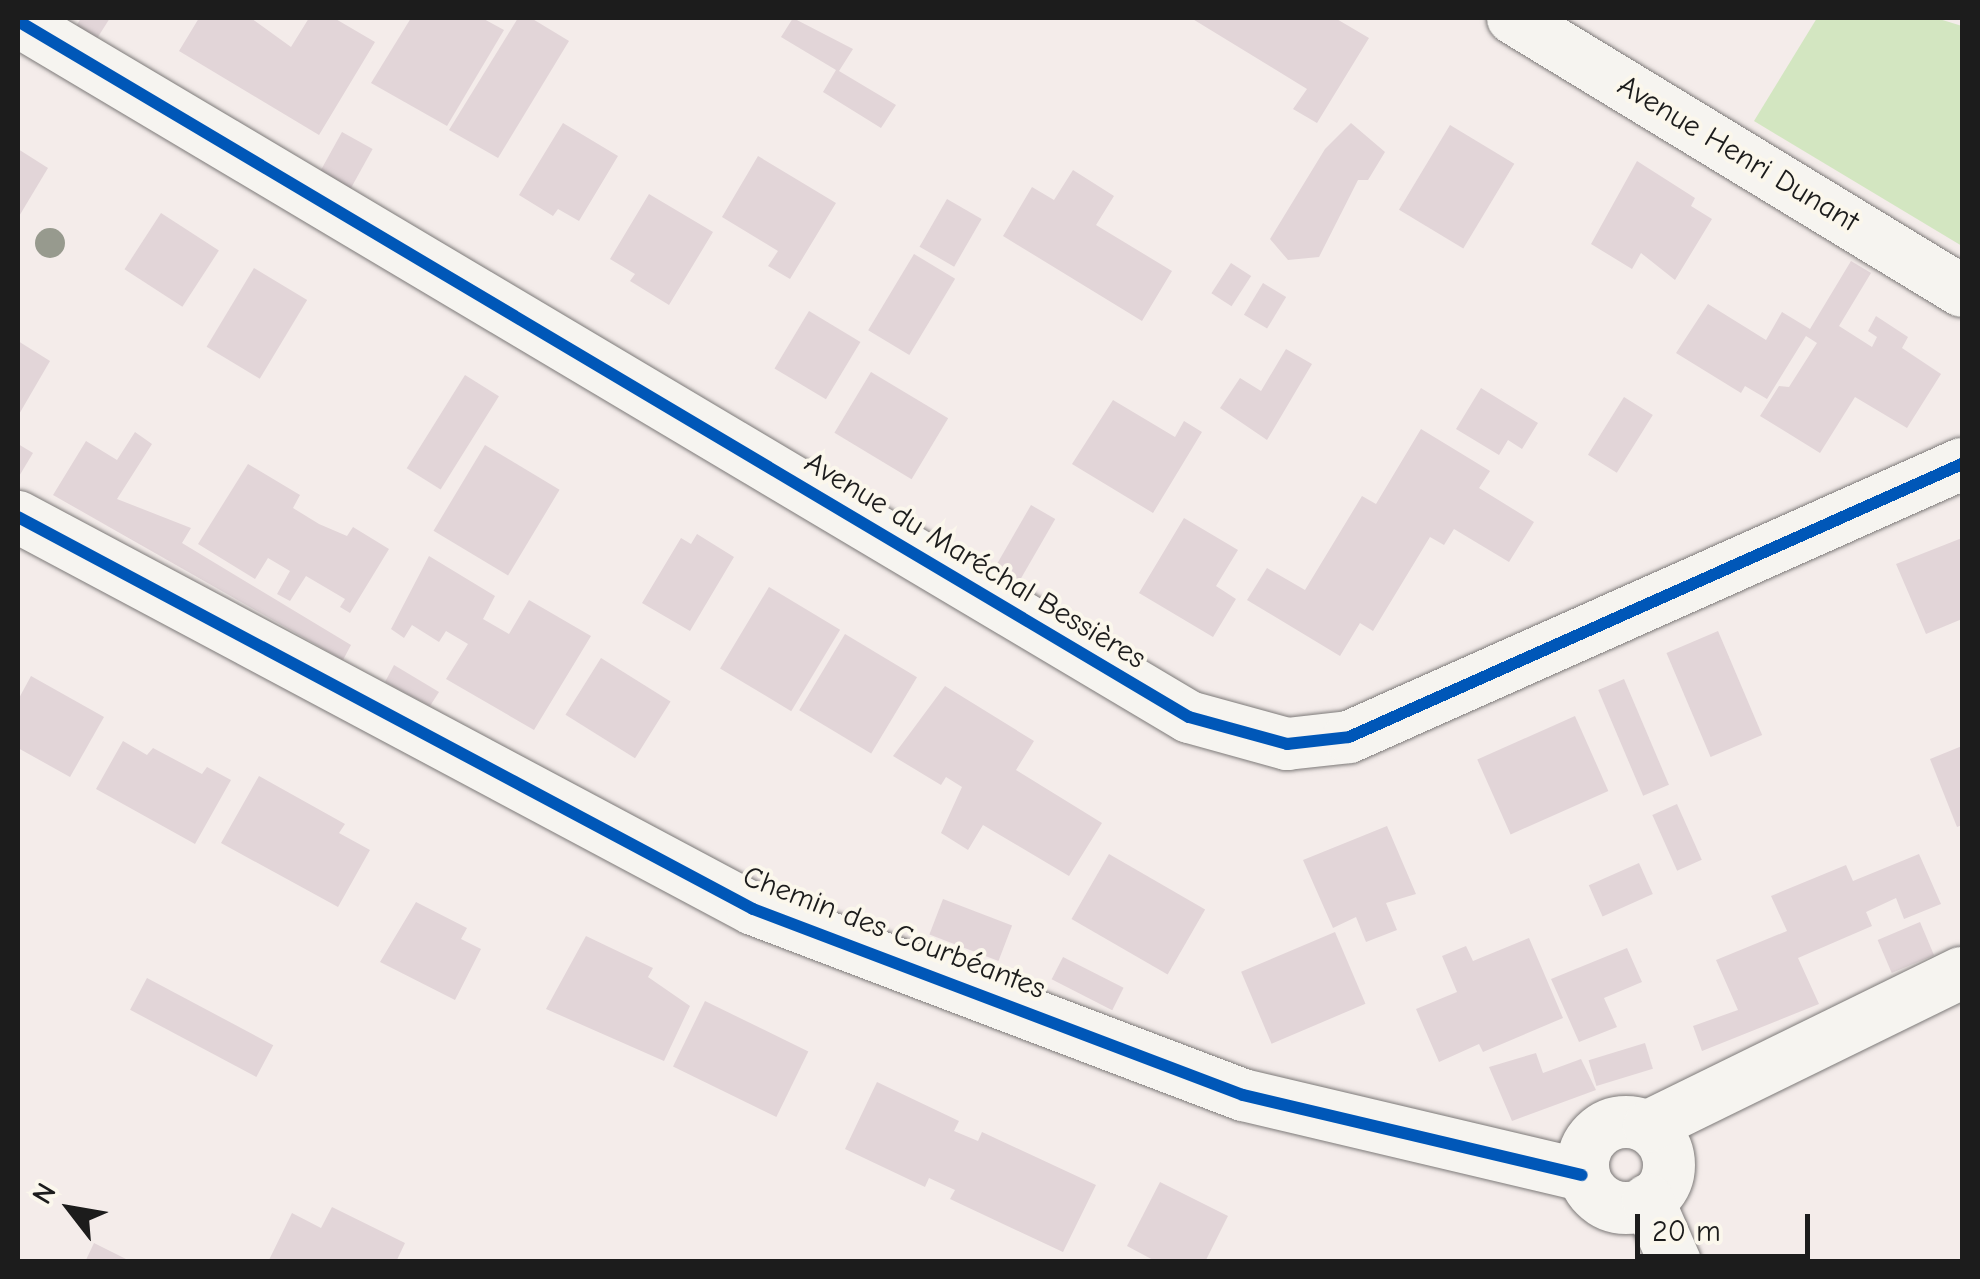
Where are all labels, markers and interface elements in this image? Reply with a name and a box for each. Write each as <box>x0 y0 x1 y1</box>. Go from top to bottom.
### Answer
street label: Avenue Henri Dunant <box>1611 68 1865 240</box>
street label: Avenue du Maréchal Bessières <box>798 445 1152 677</box>
street label: Chemin des Courbéantes <box>738 859 1050 1007</box>
north arrow <box>20 1159 120 1259</box>
text: N <box>26 1177 63 1210</box>
scale bar <box>1640 1194 1815 1256</box>
text: 20 m <box>1652 1214 1721 1249</box>

